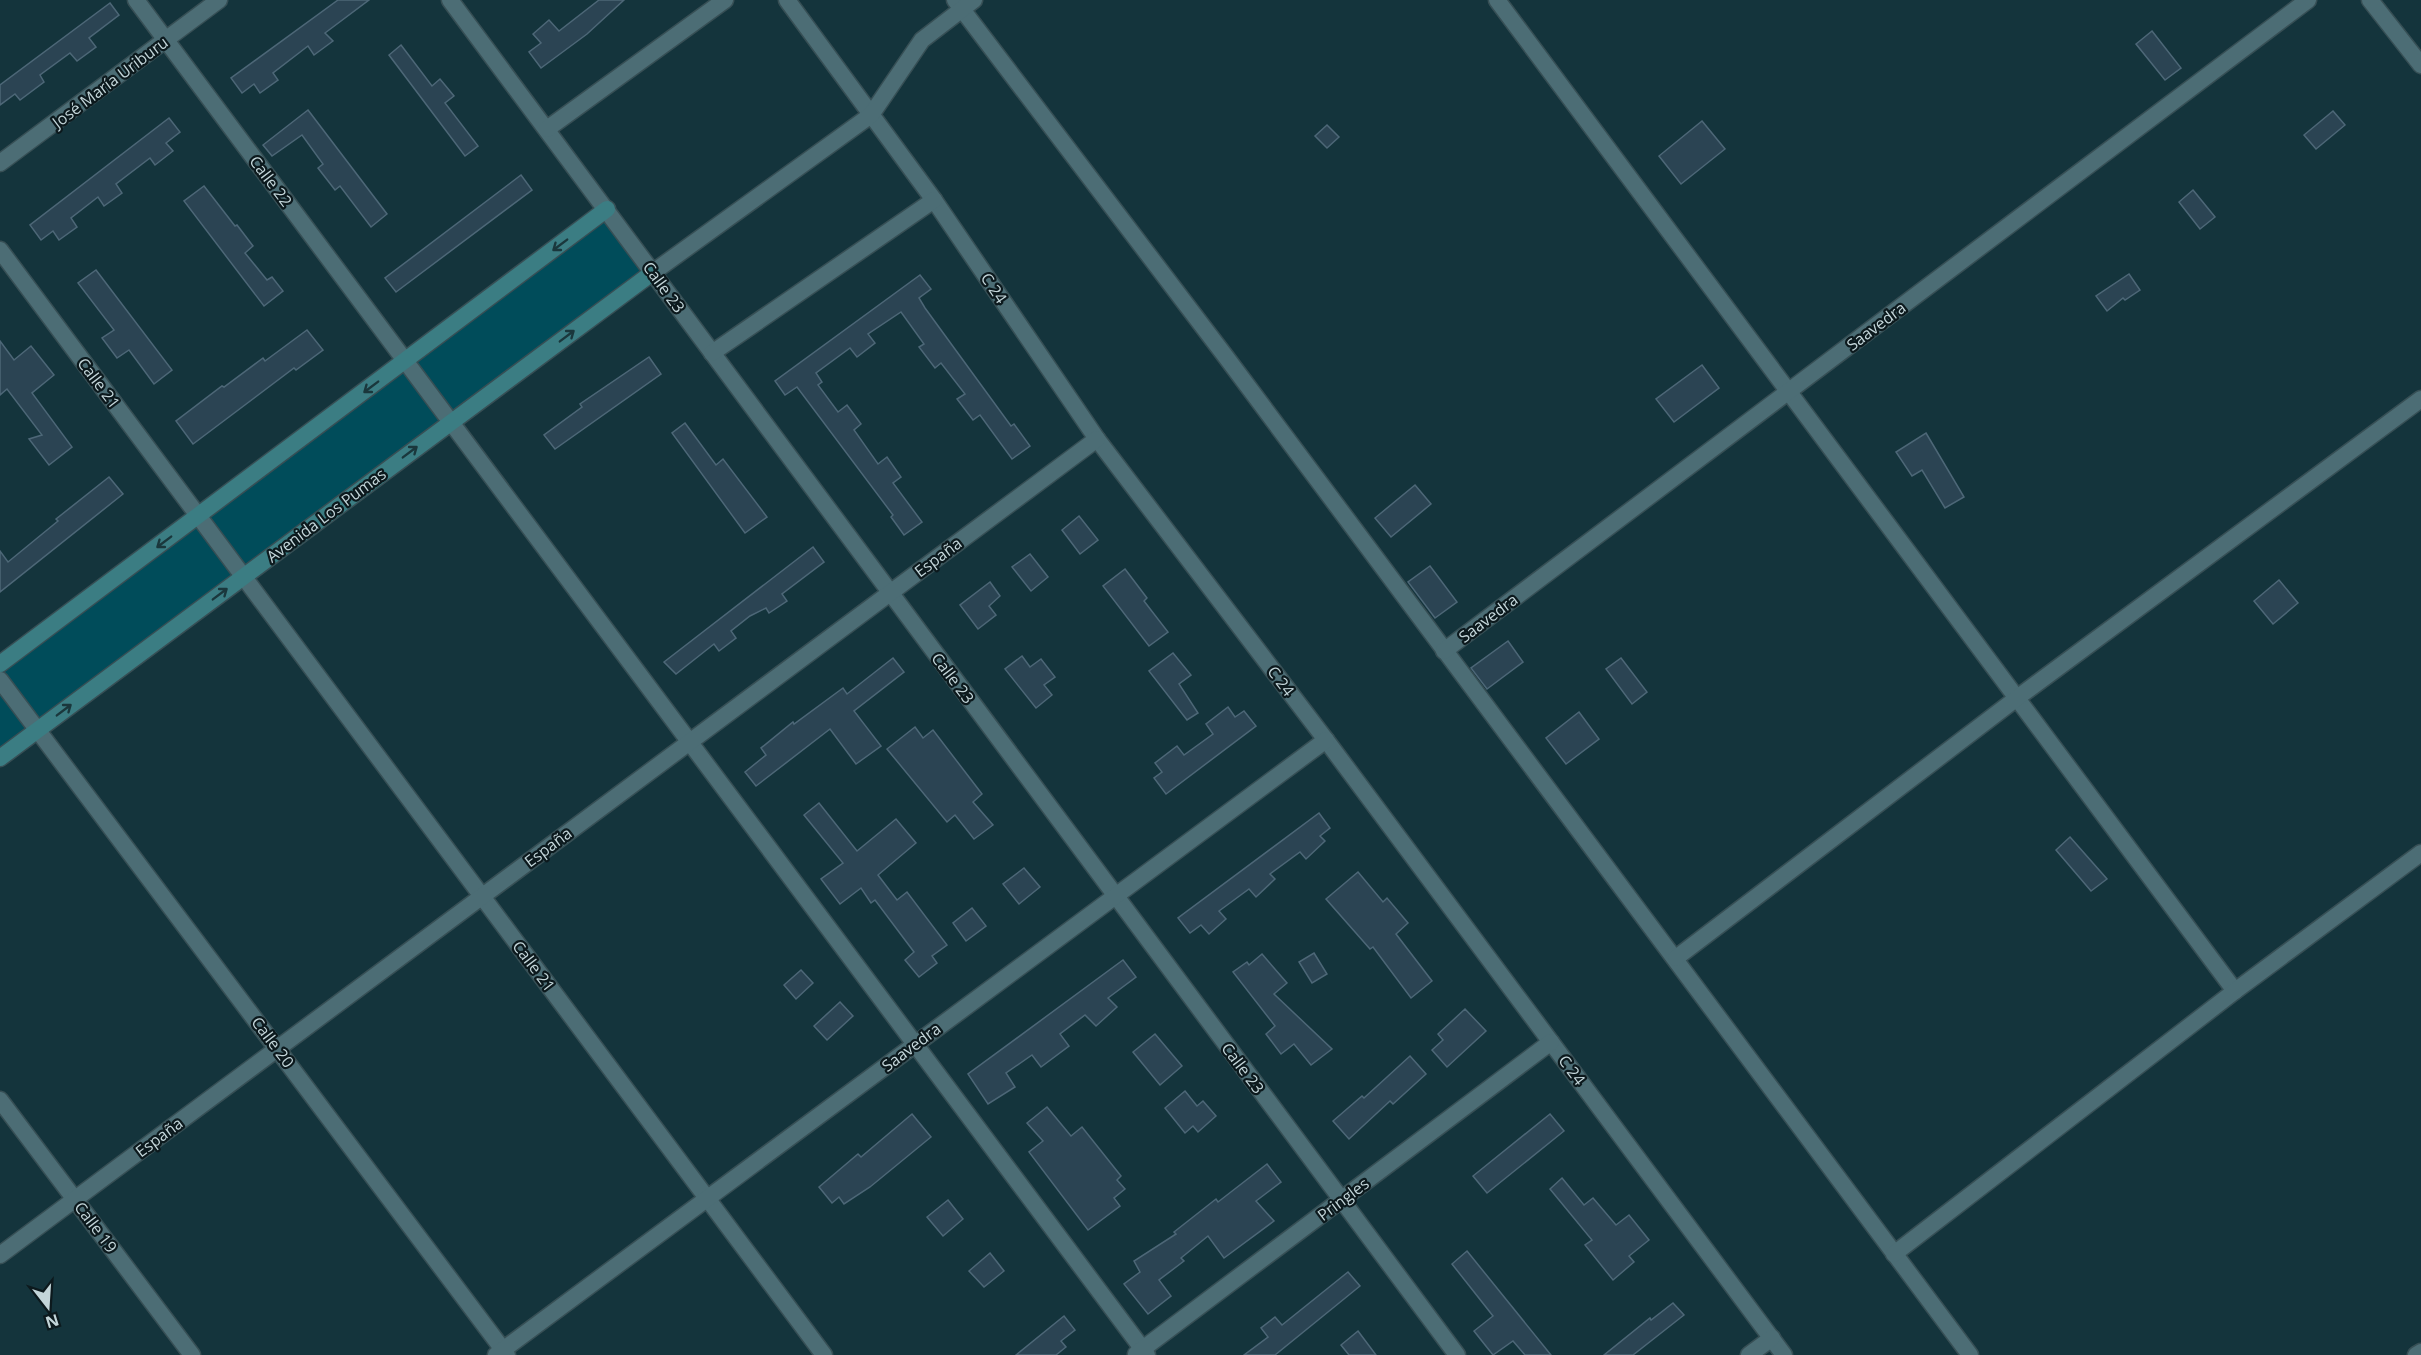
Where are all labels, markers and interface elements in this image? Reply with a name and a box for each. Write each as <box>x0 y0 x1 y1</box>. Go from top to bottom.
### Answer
street label: José María Uriburu <box>46 31 172 134</box>
street label: Calle 22 <box>245 151 297 211</box>
one-way arrow <box>553 238 569 251</box>
street label: Calle 23 <box>638 257 690 317</box>
street label: C 24 <box>976 268 1012 308</box>
street label: Saavedra <box>1842 297 1910 355</box>
one-way arrow <box>559 330 575 343</box>
street label: Calle 21 <box>73 353 125 413</box>
one-way arrow <box>363 381 379 394</box>
one-way arrow <box>402 446 418 459</box>
street label: Avenida Los Pumas <box>262 463 390 567</box>
street label: España <box>910 532 966 582</box>
one-way arrow <box>157 536 173 548</box>
one-way arrow <box>212 588 228 600</box>
street label: Saavedra <box>1454 589 1522 647</box>
street label: Calle 23 <box>927 648 979 708</box>
street label: C 24 <box>1262 661 1300 701</box>
one-way arrow <box>55 704 71 716</box>
street label: España <box>520 822 576 872</box>
street label: Calle 21 <box>508 936 560 996</box>
street label: Calle 20 <box>247 1012 299 1072</box>
street label: Saavedra <box>877 1018 945 1076</box>
street label: Calle 23 <box>1217 1038 1269 1098</box>
street label: C 24 <box>1553 1050 1591 1090</box>
street label: España <box>131 1112 187 1162</box>
street label: Pringles <box>1313 1172 1373 1226</box>
street label: Calle 19 <box>70 1197 122 1257</box>
north arrow <box>18 1277 78 1337</box>
text: N <box>43 1309 62 1334</box>

